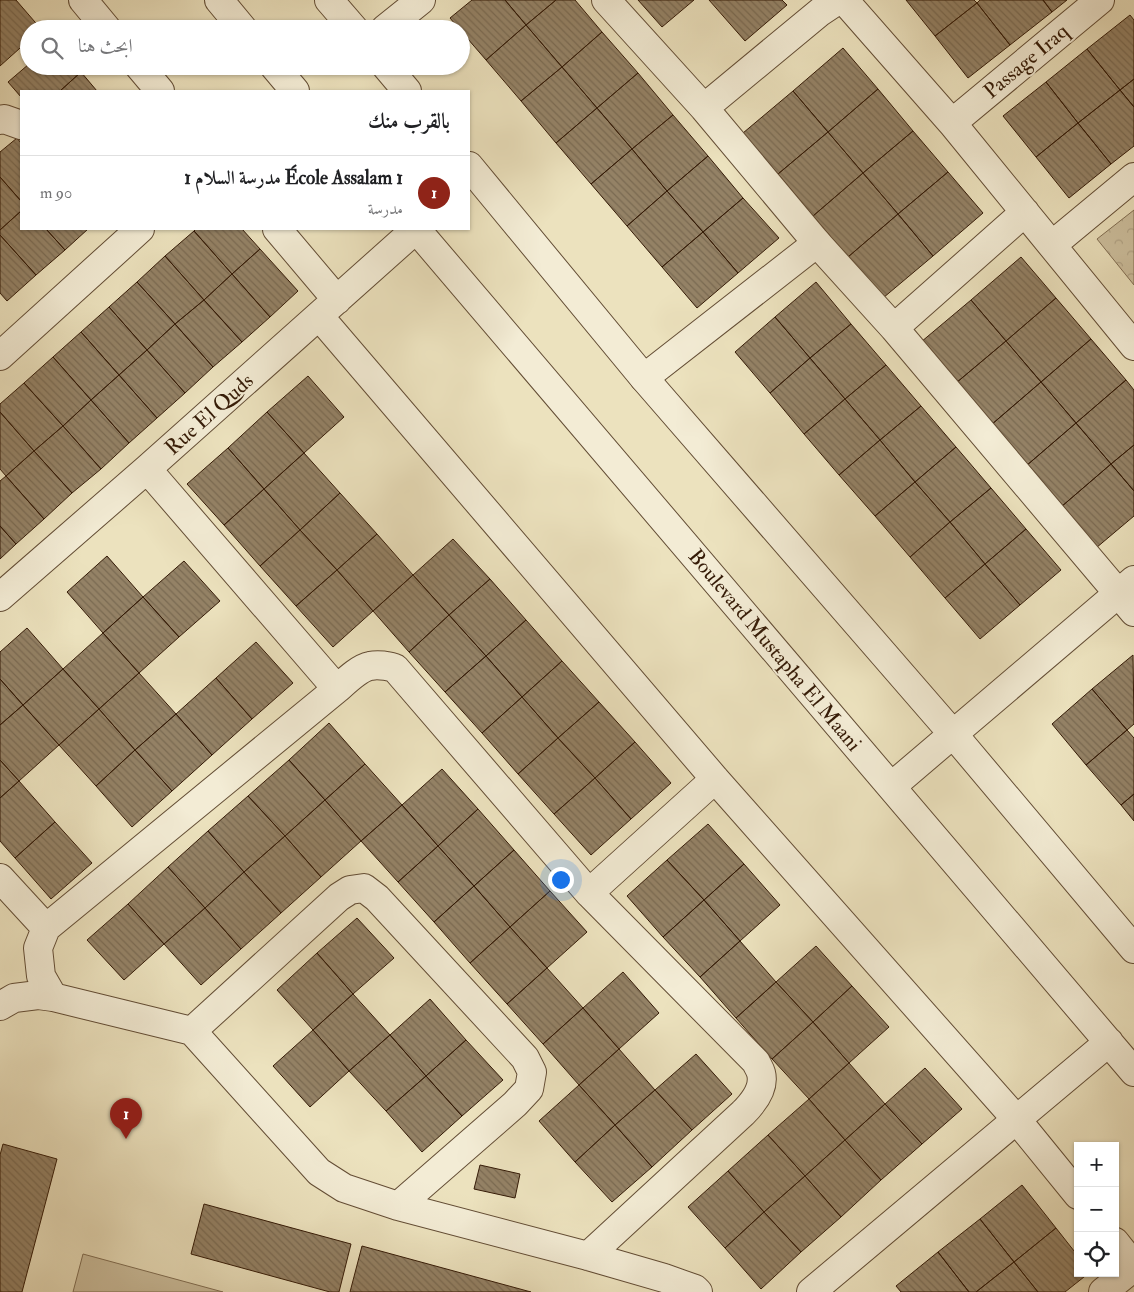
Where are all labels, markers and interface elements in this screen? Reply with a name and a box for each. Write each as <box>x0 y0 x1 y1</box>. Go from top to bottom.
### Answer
street label: Passage Iraq <box>978 18 1074 105</box>
search box <box>20 20 470 75</box>
icon: search <box>38 34 66 62</box>
text: ابحث هنا <box>78 34 133 58</box>
text: بالقرب منك <box>368 108 450 135</box>
text: École Assalam 1 مدرسة السلام 1 <box>184 166 403 190</box>
text: 90 m <box>40 183 72 203</box>
text: 1 <box>431 183 437 203</box>
text: مدرسة <box>368 199 403 219</box>
street label: Rue El Quds <box>159 368 259 461</box>
street label: Boulevard Mustapha El Maani <box>682 544 867 757</box>
your location <box>548 867 574 893</box>
pin: 1 <box>110 1098 142 1139</box>
map controls <box>1074 1142 1119 1277</box>
button: + <box>1074 1142 1119 1187</box>
button: − <box>1074 1187 1119 1232</box>
button: locate <box>1074 1232 1119 1277</box>

